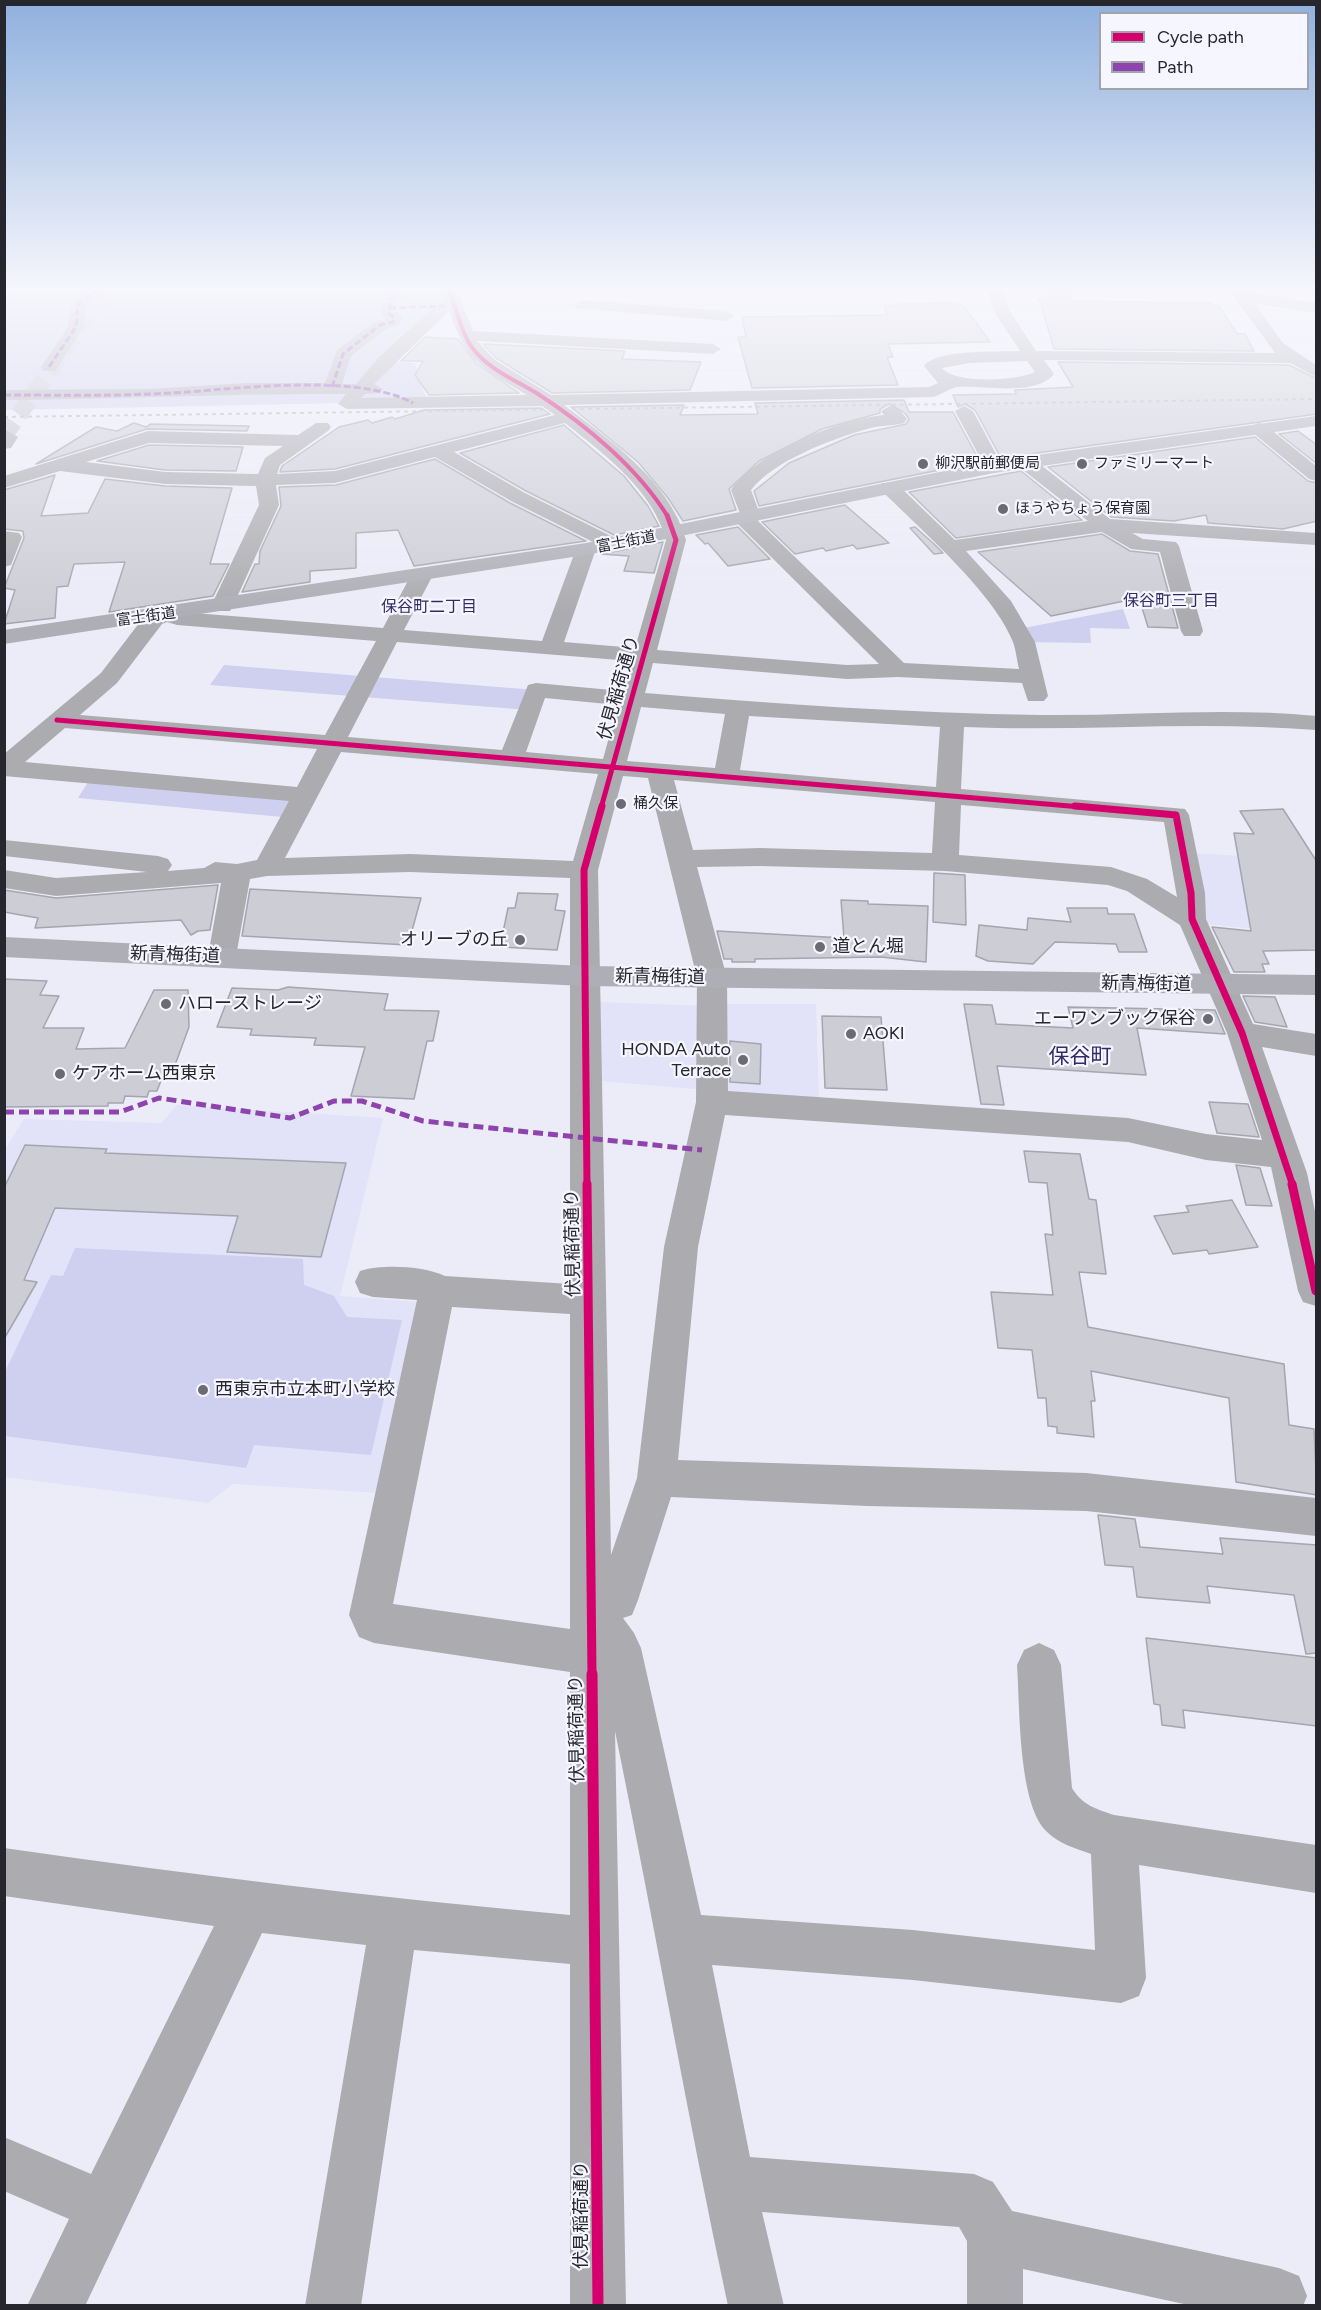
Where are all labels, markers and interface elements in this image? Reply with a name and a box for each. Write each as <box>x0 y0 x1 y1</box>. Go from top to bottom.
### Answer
legend <box>1099 12 1309 90</box>
text: Cycle path <box>1157 26 1244 48</box>
text: Path <box>1157 56 1193 78</box>
place label: 柳沢駅前郵便局 <box>935 455 1040 473</box>
place label: ファミリーマート <box>1094 455 1214 473</box>
marker: 柳沢駅前郵便局 <box>916 457 930 471</box>
marker: ファミリーマート <box>1075 457 1089 471</box>
place label: ほうやちょう保育園 <box>1015 500 1150 518</box>
marker: ほうやちょう保育園 <box>996 502 1010 516</box>
street label: 富士街道 <box>595 527 657 557</box>
district label: 保谷町三丁目 <box>1123 591 1219 611</box>
district label: 保谷町二丁目 <box>381 597 477 617</box>
street label: 富士街道 <box>115 604 177 630</box>
street label: 伏見稲荷通り <box>594 633 644 743</box>
place label: 桶久保 <box>633 795 678 813</box>
marker: 桶久保 <box>614 797 628 811</box>
place label: オリーブの丘 <box>400 929 508 951</box>
marker: オリーブの丘 <box>513 933 527 947</box>
place label: 道とん堀 <box>832 936 904 958</box>
marker: 道とん堀 <box>813 940 827 954</box>
street label: 新青梅街道 <box>130 943 220 967</box>
street label: 新青梅街道 <box>615 965 705 989</box>
street label: 新青梅街道 <box>1101 972 1191 996</box>
place label: ハローストレージ <box>178 993 322 1015</box>
marker: ハローストレージ <box>159 997 173 1011</box>
place label: エーワンブック保谷 <box>1034 1008 1196 1030</box>
marker: エーワンブック保谷 <box>1201 1012 1215 1026</box>
place label: AOKI <box>863 1023 905 1045</box>
marker: AOKI <box>844 1027 858 1041</box>
place label: HONDA Auto Terrace <box>621 1039 731 1082</box>
district label: 保谷町 <box>1049 1044 1111 1070</box>
marker: HONDA Auto Terrace <box>736 1053 750 1067</box>
place label: ケアホーム西東京 <box>72 1063 216 1085</box>
marker: ケアホーム西東京 <box>53 1067 67 1081</box>
street label: 伏見稲荷通り <box>561 1189 585 1297</box>
place label: 西東京市立本町小学校 <box>215 1379 395 1401</box>
marker: 西東京市立本町小学校 <box>196 1383 210 1397</box>
street label: 伏見稲荷通り <box>565 1675 589 1783</box>
street label: 伏見稲荷通り <box>571 2161 593 2269</box>

